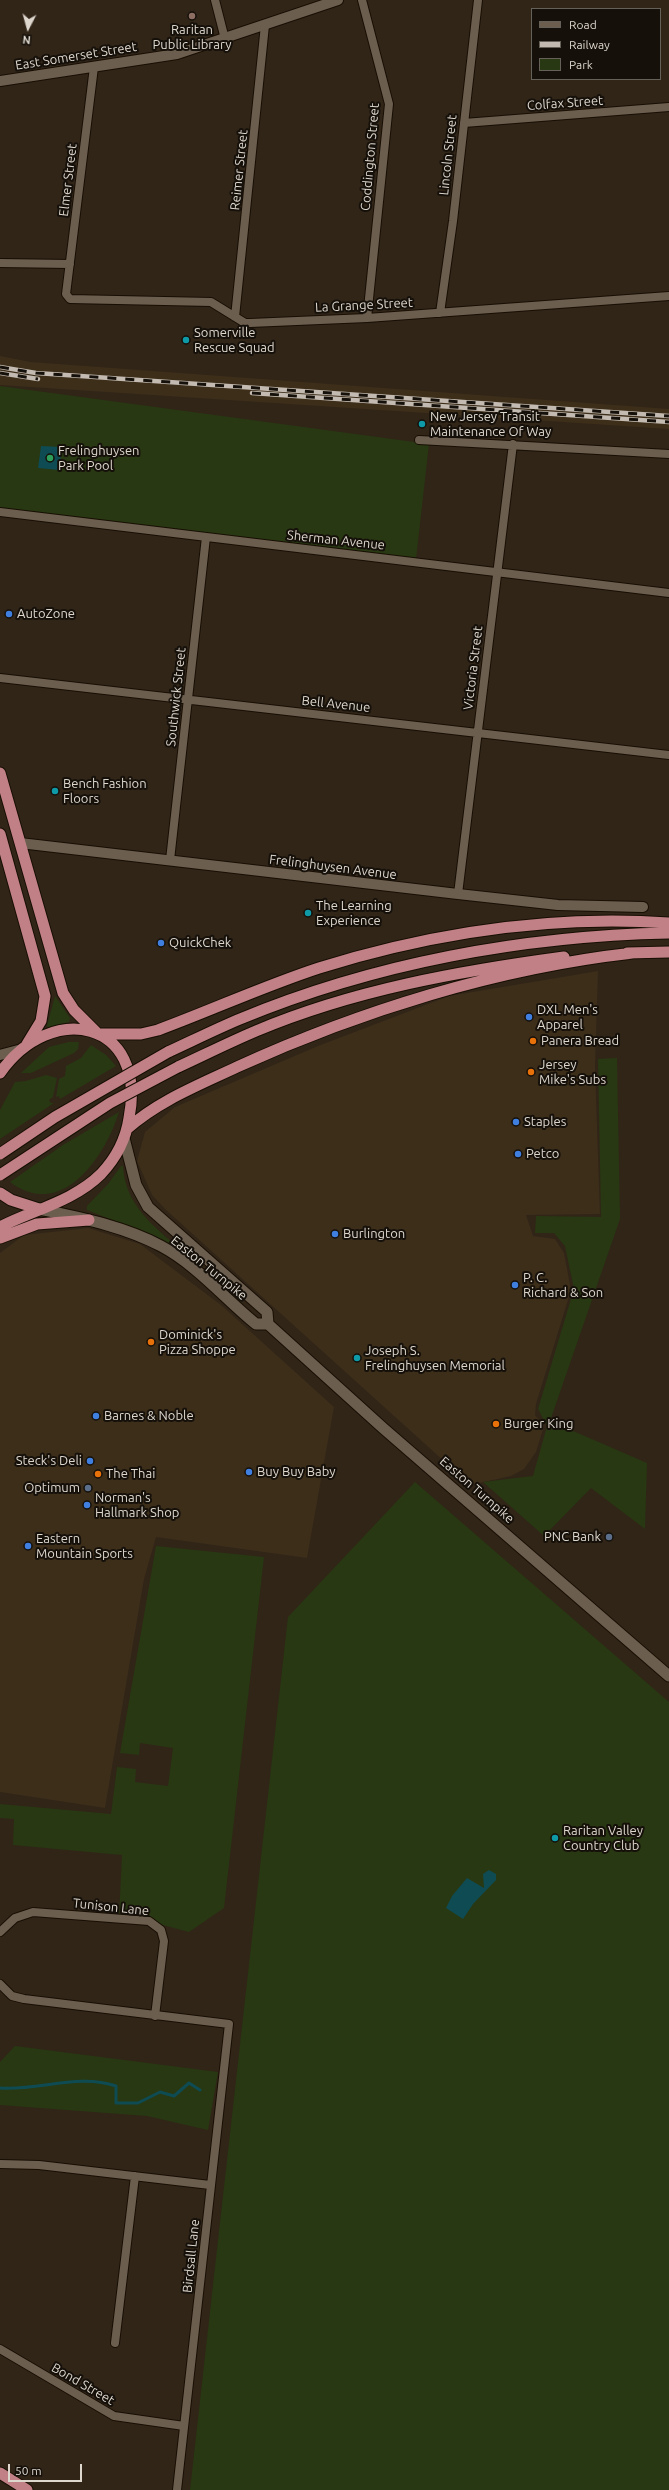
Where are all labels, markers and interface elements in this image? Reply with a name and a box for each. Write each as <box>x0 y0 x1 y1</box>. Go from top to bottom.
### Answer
north arrow <box>8 8 48 48</box>
legend <box>531 8 661 80</box>
marker: Raritan Public Library <box>187 11 197 21</box>
text: Road <box>569 18 597 31</box>
place label: Raritan Public Library <box>153 22 231 53</box>
text: N <box>22 34 31 46</box>
text: Railway <box>569 38 610 51</box>
street label: East Somerset Street <box>14 39 138 73</box>
text: Park <box>569 58 593 71</box>
street label: Colfax Street <box>526 93 604 113</box>
street label: Coddington Street <box>358 102 382 212</box>
street label: Lincoln Street <box>436 114 460 196</box>
street label: Reimer Street <box>227 129 251 211</box>
street label: Elmer Street <box>56 143 80 217</box>
street label: La Grange Street <box>315 295 413 315</box>
place label: Somerville Rescue Squad <box>194 325 275 356</box>
marker: Somerville Rescue Squad <box>181 335 191 345</box>
place label: New Jersey Transit Maintenance Of Way <box>430 409 551 440</box>
marker: New Jersey Transit Maintenance Of Way <box>417 419 427 429</box>
place label: Frelinghuysen Park Pool <box>58 443 139 474</box>
marker: Frelinghuysen Park Pool <box>45 453 55 463</box>
street label: Sherman Avenue <box>286 527 386 553</box>
place label: AutoZone <box>17 606 75 622</box>
marker: AutoZone <box>4 609 14 619</box>
street label: Victoria Street <box>460 625 486 711</box>
street label: Southwick Street <box>163 647 189 747</box>
street label: Bell Avenue <box>301 693 371 715</box>
place label: Bench Fashion Floors <box>63 776 147 807</box>
marker: Bench Fashion Floors <box>50 786 60 796</box>
street label: Frelinghuysen Avenue <box>268 851 398 883</box>
place label: The Learning Experience <box>316 898 392 929</box>
marker: The Learning Experience <box>303 908 313 918</box>
place label: QuickChek <box>169 935 231 951</box>
marker: QuickChek <box>156 938 166 948</box>
place label: DXL Men's Apparel <box>537 1002 598 1033</box>
marker: DXL Men's Apparel <box>524 1012 534 1022</box>
place label: Panera Bread <box>541 1033 619 1049</box>
marker: Panera Bread <box>528 1036 538 1046</box>
place label: Jersey Mike's Subs <box>539 1057 606 1088</box>
marker: Jersey Mike's Subs <box>526 1067 536 1077</box>
place label: Staples <box>524 1114 566 1130</box>
marker: Staples <box>511 1117 521 1127</box>
place label: Petco <box>526 1146 559 1162</box>
marker: Petco <box>513 1149 523 1159</box>
place label: Burlington <box>343 1226 405 1242</box>
marker: Burlington <box>330 1229 340 1239</box>
street label: Easton Turnpike <box>168 1232 250 1304</box>
place label: P. C. Richard & Son <box>523 1270 603 1301</box>
marker: P. C. Richard & Son <box>510 1280 520 1290</box>
place label: Dominick's Pizza Shoppe <box>159 1327 236 1358</box>
marker: Dominick's Pizza Shoppe <box>146 1337 156 1347</box>
place label: Joseph S. Frelinghuysen Memorial <box>365 1343 505 1374</box>
marker: Joseph S. Frelinghuysen Memorial <box>352 1353 362 1363</box>
place label: Barnes & Noble <box>104 1408 194 1424</box>
marker: Barnes & Noble <box>91 1411 101 1421</box>
place label: Burger King <box>504 1416 573 1432</box>
marker: Burger King <box>491 1419 501 1429</box>
place label: Steck's Deli <box>16 1453 82 1469</box>
street label: Easton Turnpike <box>437 1453 517 1527</box>
marker: Steck's Deli <box>85 1456 95 1466</box>
place label: Buy Buy Baby <box>257 1464 336 1480</box>
place label: The Thai <box>106 1466 155 1482</box>
marker: Buy Buy Baby <box>244 1467 254 1477</box>
marker: The Thai <box>93 1469 103 1479</box>
place label: Optimum <box>24 1480 80 1496</box>
marker: Optimum <box>83 1483 93 1493</box>
place label: Norman's Hallmark Shop <box>95 1490 179 1521</box>
marker: Norman's Hallmark Shop <box>82 1500 92 1510</box>
place label: PNC Bank <box>544 1529 601 1545</box>
place label: Eastern Mountain Sports <box>36 1531 133 1562</box>
marker: PNC Bank <box>604 1532 614 1542</box>
marker: Eastern Mountain Sports <box>23 1541 33 1551</box>
place label: Raritan Valley Country Club <box>563 1823 643 1854</box>
marker: Raritan Valley Country Club <box>550 1833 560 1843</box>
street label: Tunison Lane <box>72 1895 150 1919</box>
street label: Birdsall Lane <box>179 2218 203 2294</box>
street label: Bond Street <box>49 2360 117 2408</box>
scale bar <box>10 2456 84 2482</box>
text: 50 m <box>15 2464 42 2477</box>

